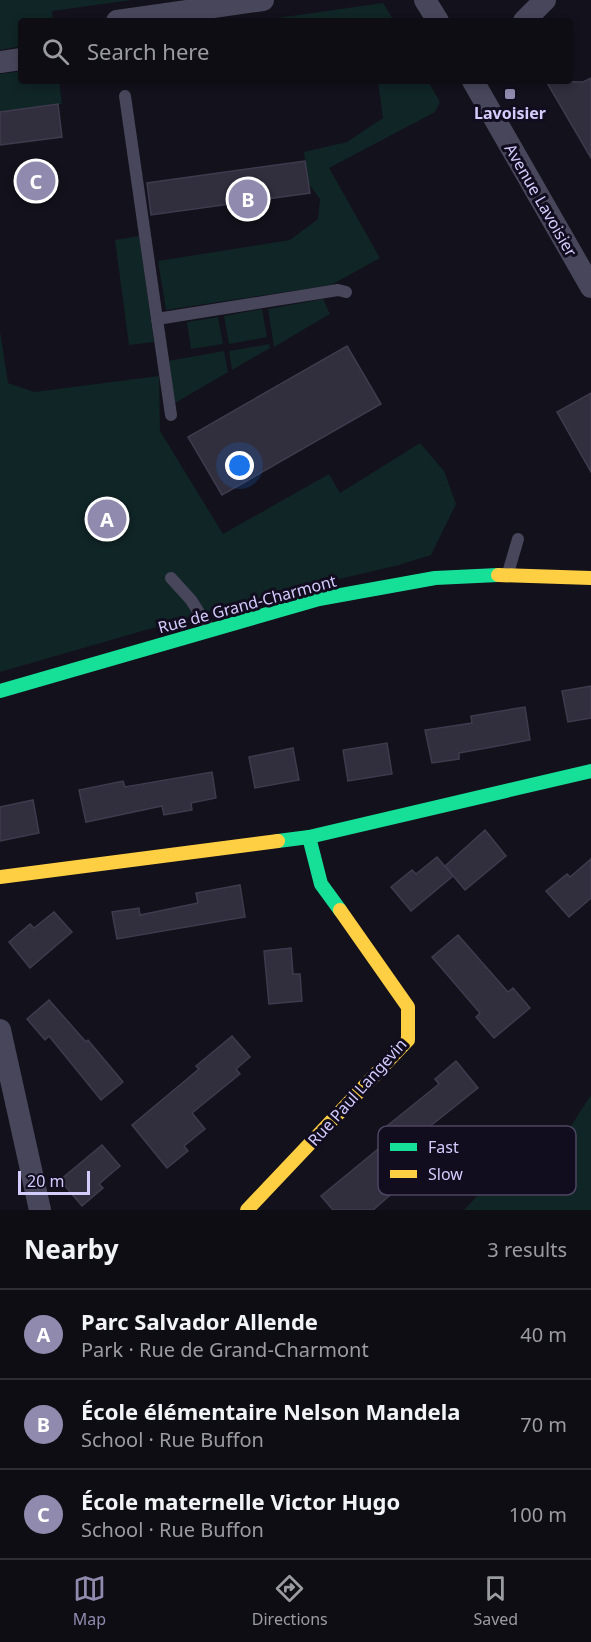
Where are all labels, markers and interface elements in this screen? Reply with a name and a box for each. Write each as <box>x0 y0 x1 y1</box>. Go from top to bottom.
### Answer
search box <box>18 18 573 84</box>
icon: search <box>39 35 72 68</box>
text: Search here <box>87 36 209 66</box>
marker: Lavoisier <box>503 87 517 101</box>
place label: Lavoisier <box>474 102 546 124</box>
street label: Avenue Lavoisier <box>500 139 582 261</box>
pin: C <box>16 158 56 204</box>
pin: B <box>228 176 268 222</box>
your location <box>225 451 254 480</box>
pin: A <box>88 496 126 542</box>
street label: Rue de Grand-Charmont <box>155 570 339 638</box>
street label: Rue Paul Langevin <box>303 1033 411 1151</box>
legend <box>378 1126 576 1195</box>
text: Fast <box>428 1136 459 1158</box>
text: Slow <box>428 1163 463 1185</box>
scale bar <box>18 1168 90 1196</box>
text: 20 m <box>27 1170 64 1192</box>
text: Nearby <box>24 1231 119 1267</box>
text: 3 results <box>487 1236 567 1263</box>
text: Parc Salvador Allende <box>81 1306 318 1336</box>
text: A <box>37 1321 50 1348</box>
text: 40 m <box>520 1321 567 1348</box>
text: Park · Rue de Grand-Charmont <box>81 1336 369 1363</box>
text: École élémentaire Nelson Mandela <box>81 1396 460 1426</box>
text: B <box>37 1411 50 1438</box>
text: 70 m <box>520 1411 567 1438</box>
text: School · Rue Buffon <box>81 1426 264 1453</box>
text: École maternelle Victor Hugo <box>81 1486 400 1516</box>
text: C <box>37 1501 50 1528</box>
text: 100 m <box>509 1501 567 1528</box>
text: School · Rue Buffon <box>81 1516 264 1543</box>
tab: Map <box>73 1572 106 1630</box>
tab: Directions <box>252 1572 328 1630</box>
tab: Saved <box>473 1572 518 1630</box>

